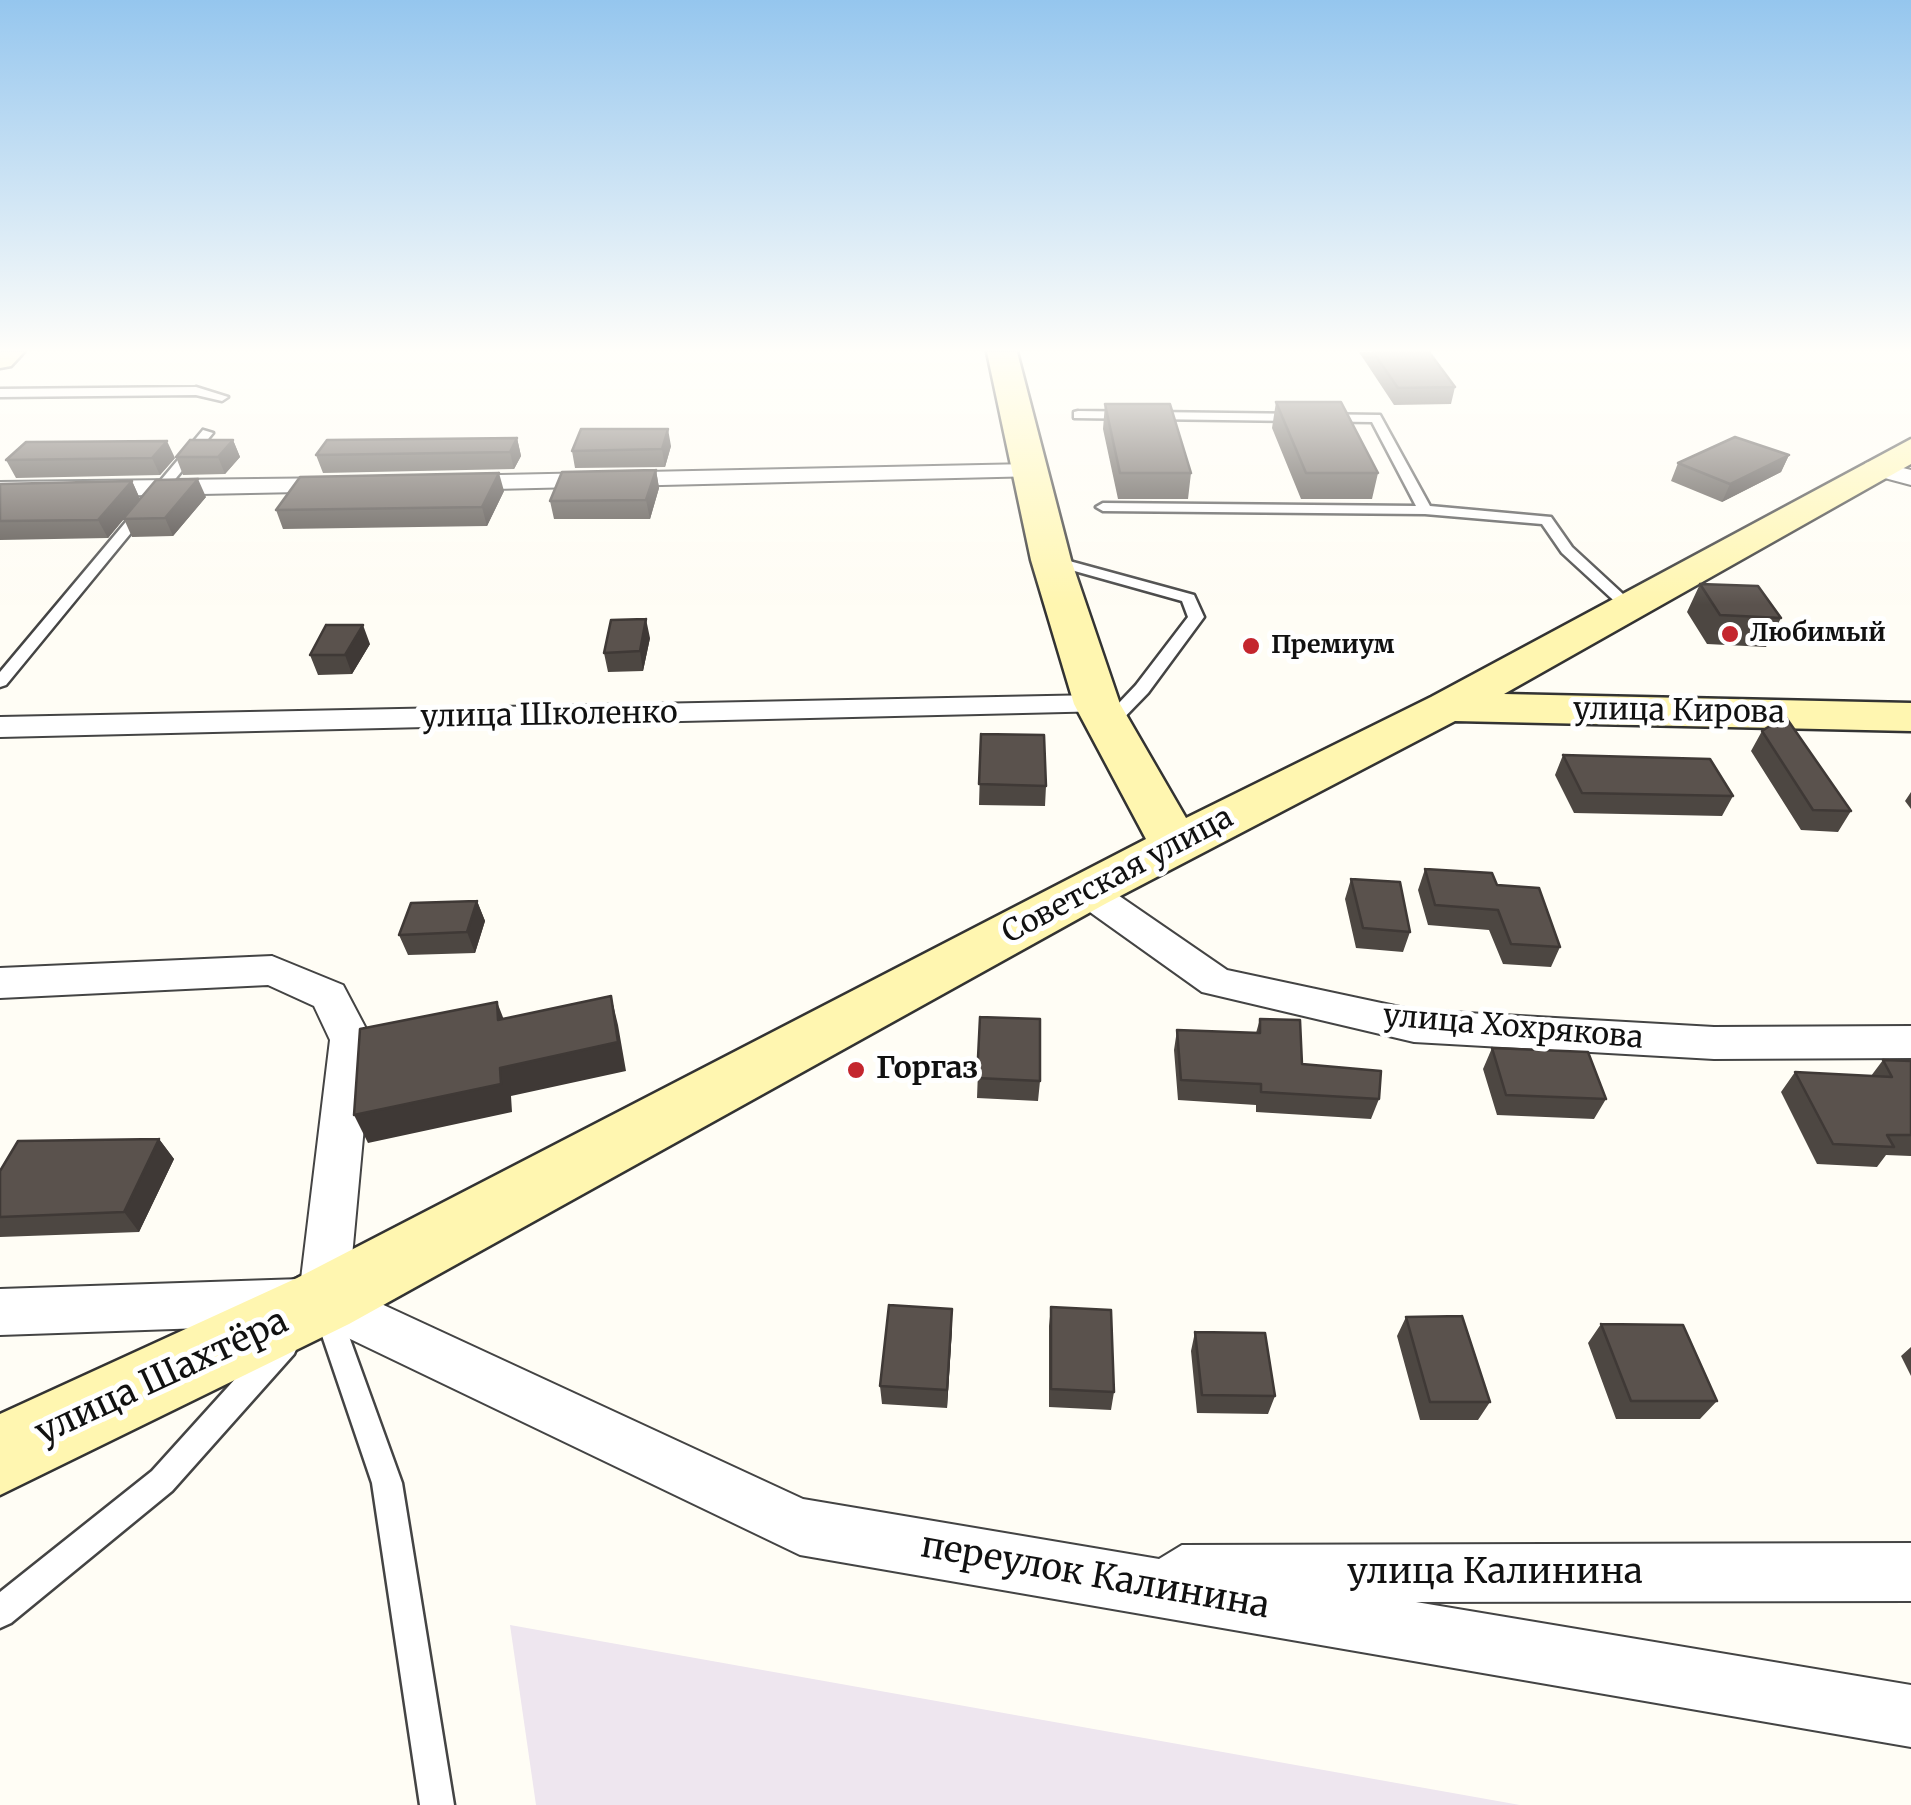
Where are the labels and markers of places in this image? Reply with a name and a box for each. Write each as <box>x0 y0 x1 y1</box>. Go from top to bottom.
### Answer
place label: Любимый <box>1750 619 1886 649</box>
marker: Любимый <box>1719 623 1741 645</box>
place label: Премиум <box>1271 631 1395 661</box>
marker: Премиум <box>1240 635 1262 657</box>
place label: Горгаз <box>876 1052 978 1088</box>
marker: Горгаз <box>845 1059 867 1081</box>

